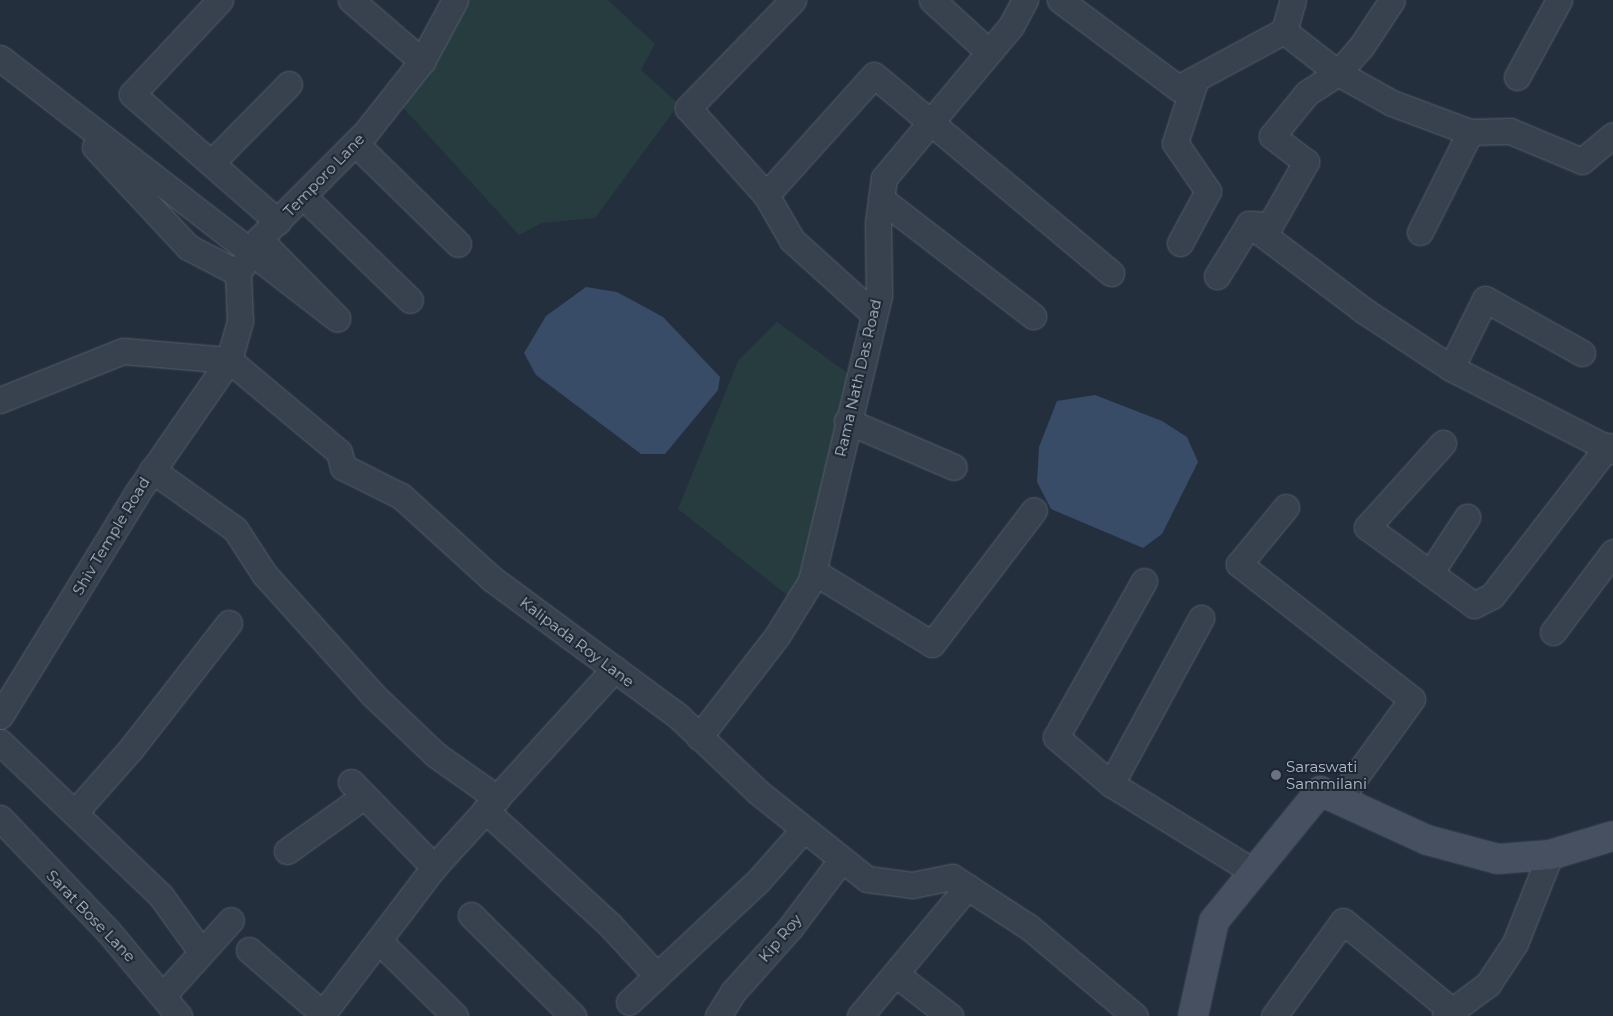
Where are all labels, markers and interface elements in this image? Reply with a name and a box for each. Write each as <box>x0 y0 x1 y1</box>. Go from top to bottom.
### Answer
street label: Temporo Lane <box>280 130 368 220</box>
street label: Rama Nath Das Road <box>831 297 885 459</box>
street label: Shiv Temple Road <box>69 474 153 598</box>
street label: Kalipada Roy Lane <box>516 593 638 691</box>
place label: Saraswati Sammilani <box>1286 757 1367 792</box>
marker: Saraswati Sammilani <box>1270 769 1282 781</box>
street label: Sarat Bose Lane <box>43 866 139 966</box>
street label: Kip Roy <box>755 910 805 966</box>

